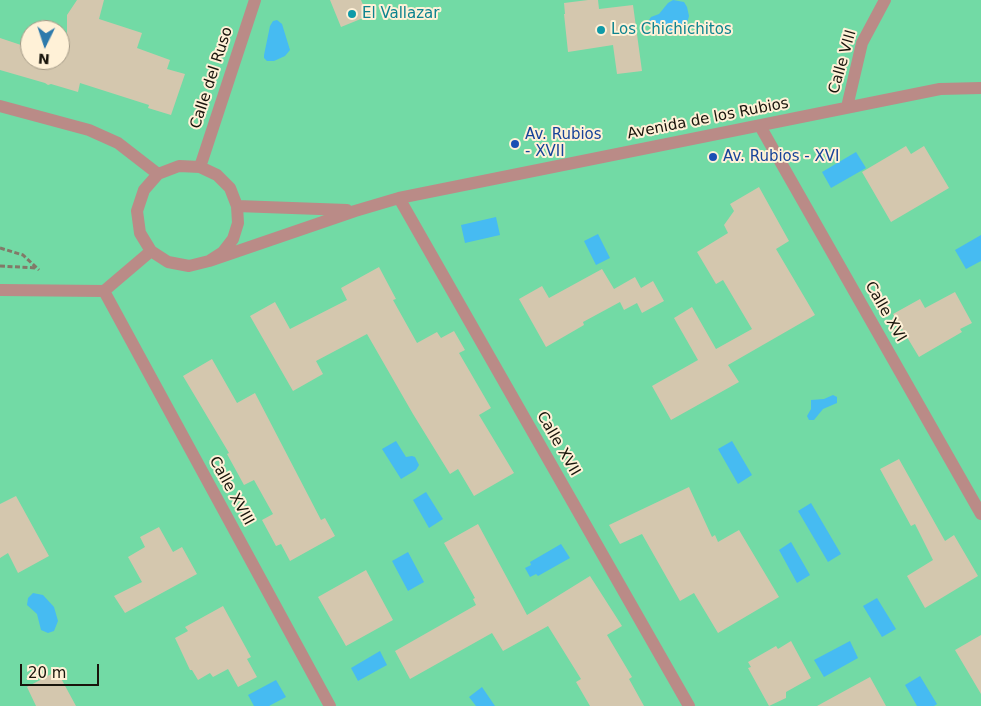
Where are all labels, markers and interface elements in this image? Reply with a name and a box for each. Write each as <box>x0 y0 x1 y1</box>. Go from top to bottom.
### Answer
place label: El Vallazar <box>362 5 439 23</box>
marker: El Vallazar <box>346 8 358 20</box>
north arrow <box>20 20 70 70</box>
place label: Los Chichichitos <box>611 21 732 39</box>
marker: Los Chichichitos <box>595 24 607 36</box>
street label: Calle del Ruso <box>187 25 237 131</box>
street label: Calle VIII <box>825 28 861 96</box>
text: N <box>38 51 50 67</box>
street label: Avenida de los Rubios <box>626 95 790 143</box>
place label: Av. Rubios - XVII <box>525 126 602 161</box>
marker: Av. Rubios - XVII <box>509 138 521 150</box>
place label: Av. Rubios - XVI <box>723 148 839 166</box>
marker: Av. Rubios - XVI <box>707 151 719 163</box>
street label: Calle XVI <box>860 279 910 345</box>
street label: Calle XVII <box>532 409 584 479</box>
street label: Calle XVIII <box>205 453 257 529</box>
scale bar <box>22 654 101 686</box>
text: 20 m <box>28 664 66 682</box>

